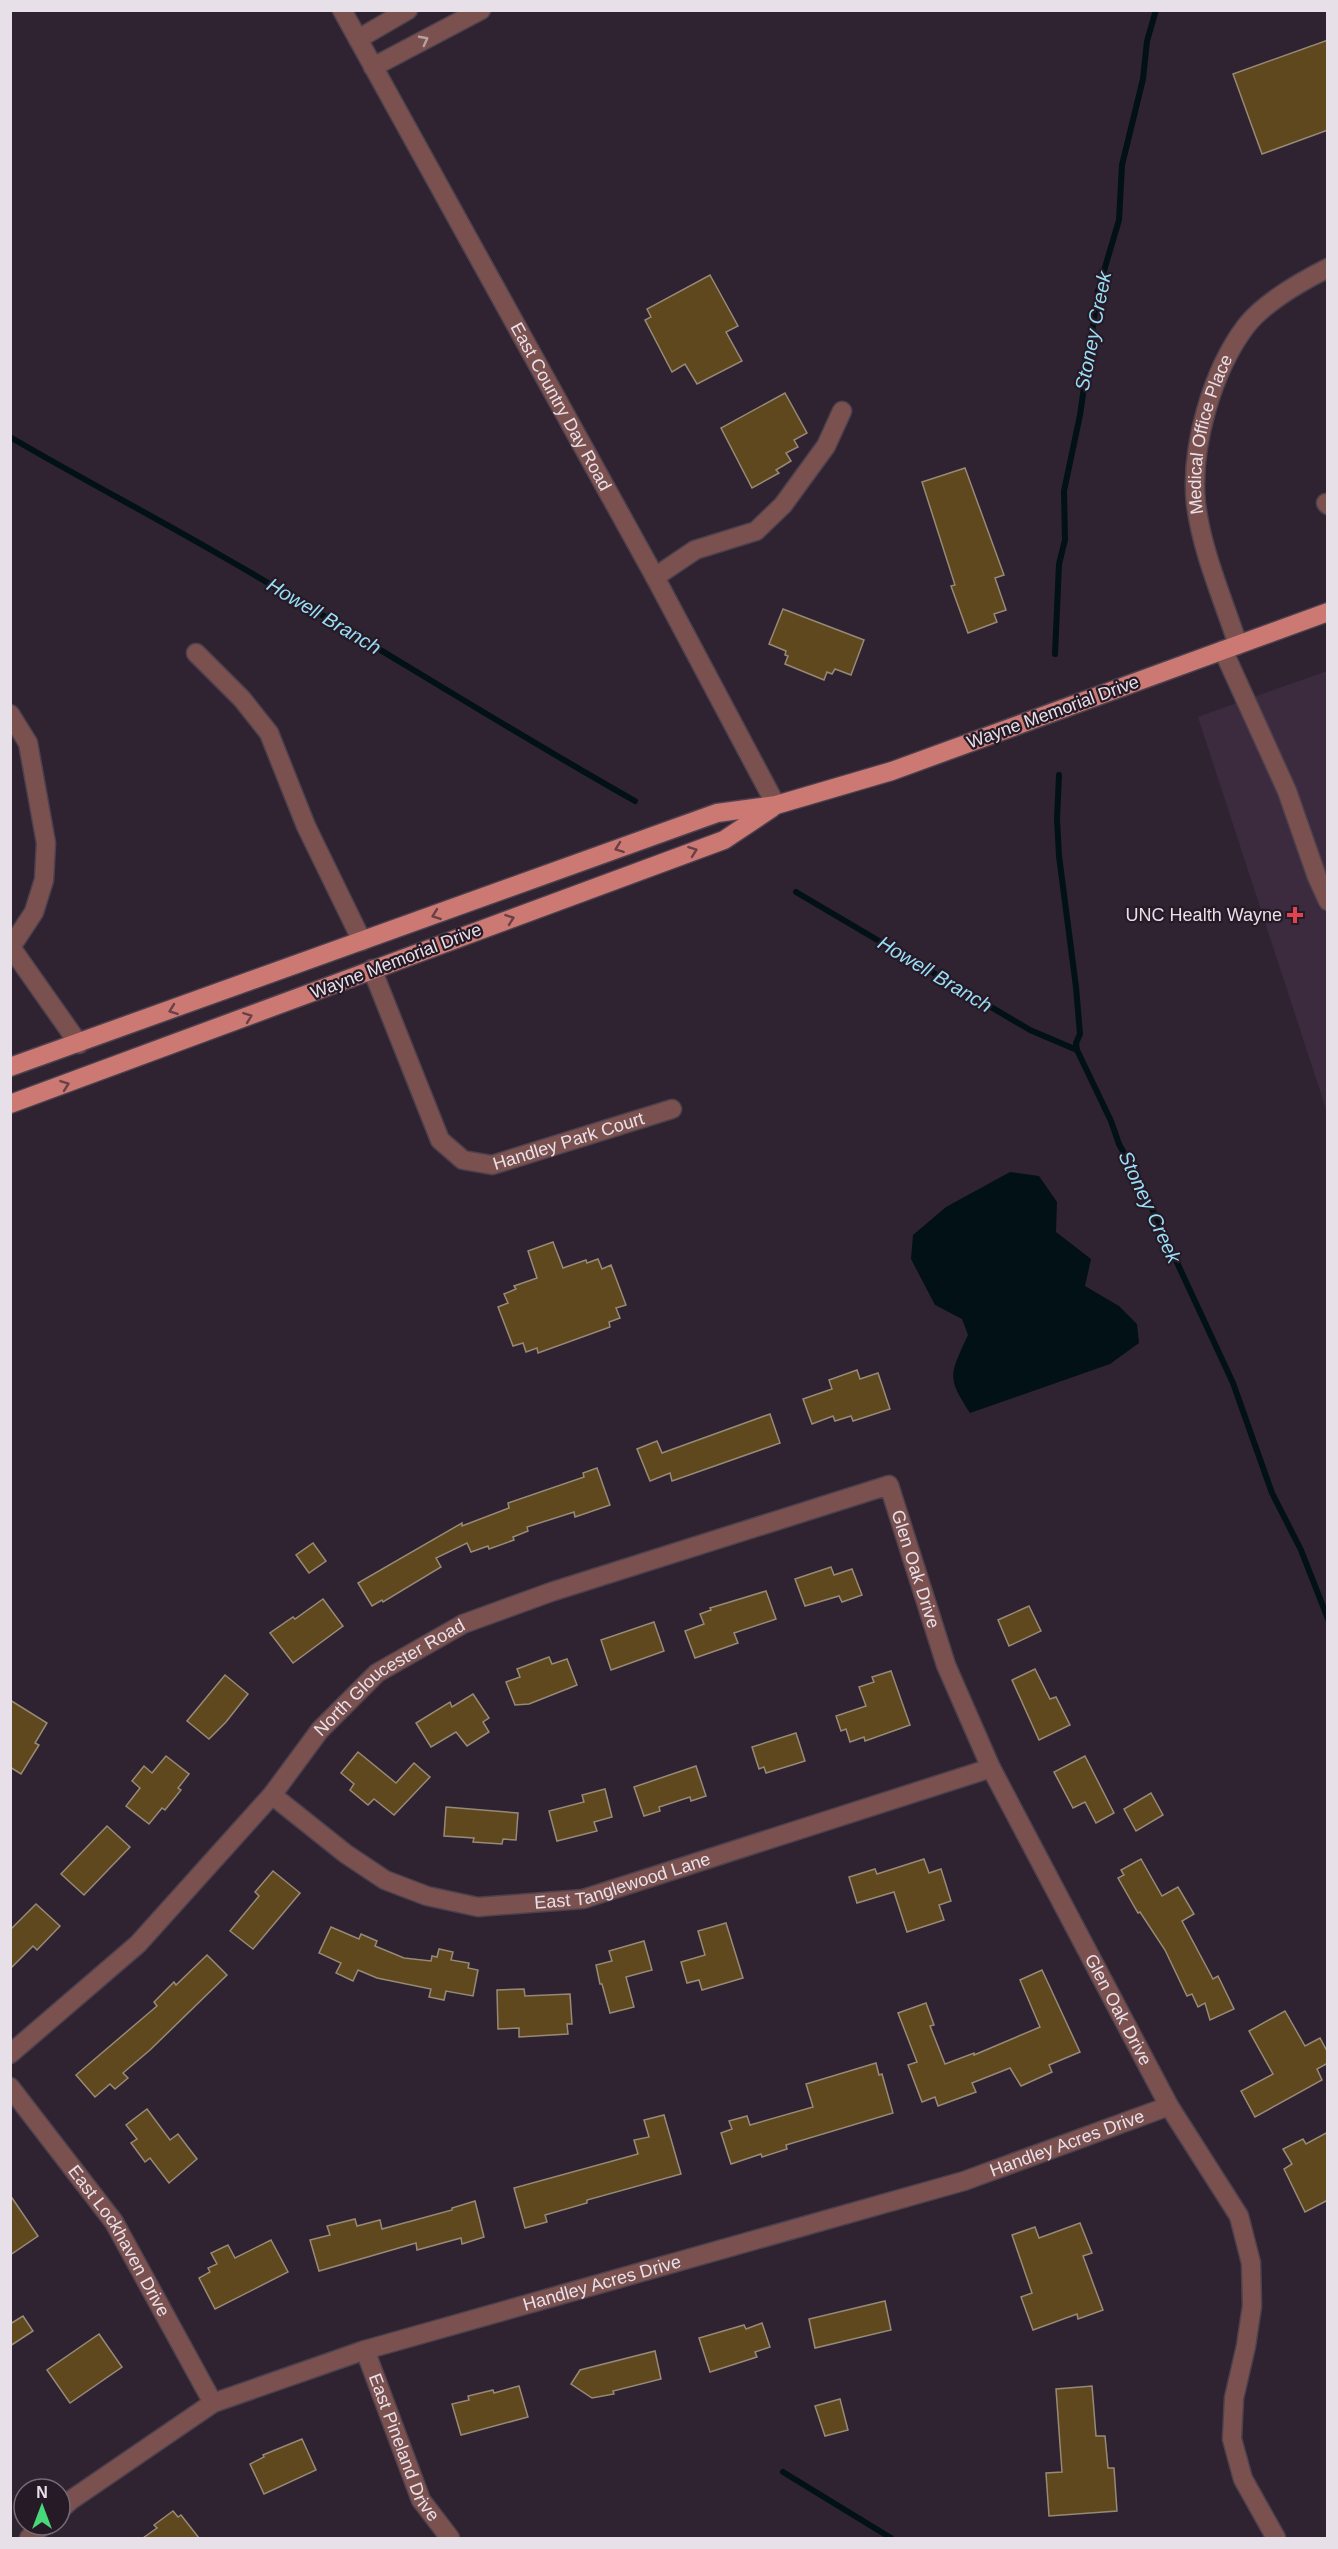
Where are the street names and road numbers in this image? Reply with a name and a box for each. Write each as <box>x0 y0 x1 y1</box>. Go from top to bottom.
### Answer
street label: East Country Day Road <box>506 319 615 494</box>
street label: Medical Office Place <box>1185 351 1237 516</box>
street label: Wayne Memorial Drive <box>964 672 1142 752</box>
street label: Wayne Memorial Drive <box>308 919 484 1003</box>
street label: Handley Park Court <box>490 1108 646 1174</box>
street label: Glen Oak Drive <box>888 1507 944 1631</box>
street label: North Gloucester Road <box>310 1615 468 1740</box>
street label: East Tanglewood Lane <box>533 1849 713 1913</box>
street label: Glen Oak Drive <box>1081 1950 1156 2069</box>
street label: Handley Acres Drive <box>987 2106 1147 2181</box>
street label: East Lockhaven Drive <box>64 2161 174 2320</box>
street label: Handley Acres Drive <box>521 2251 683 2315</box>
street label: East Pineland Drive <box>365 2371 443 2525</box>

